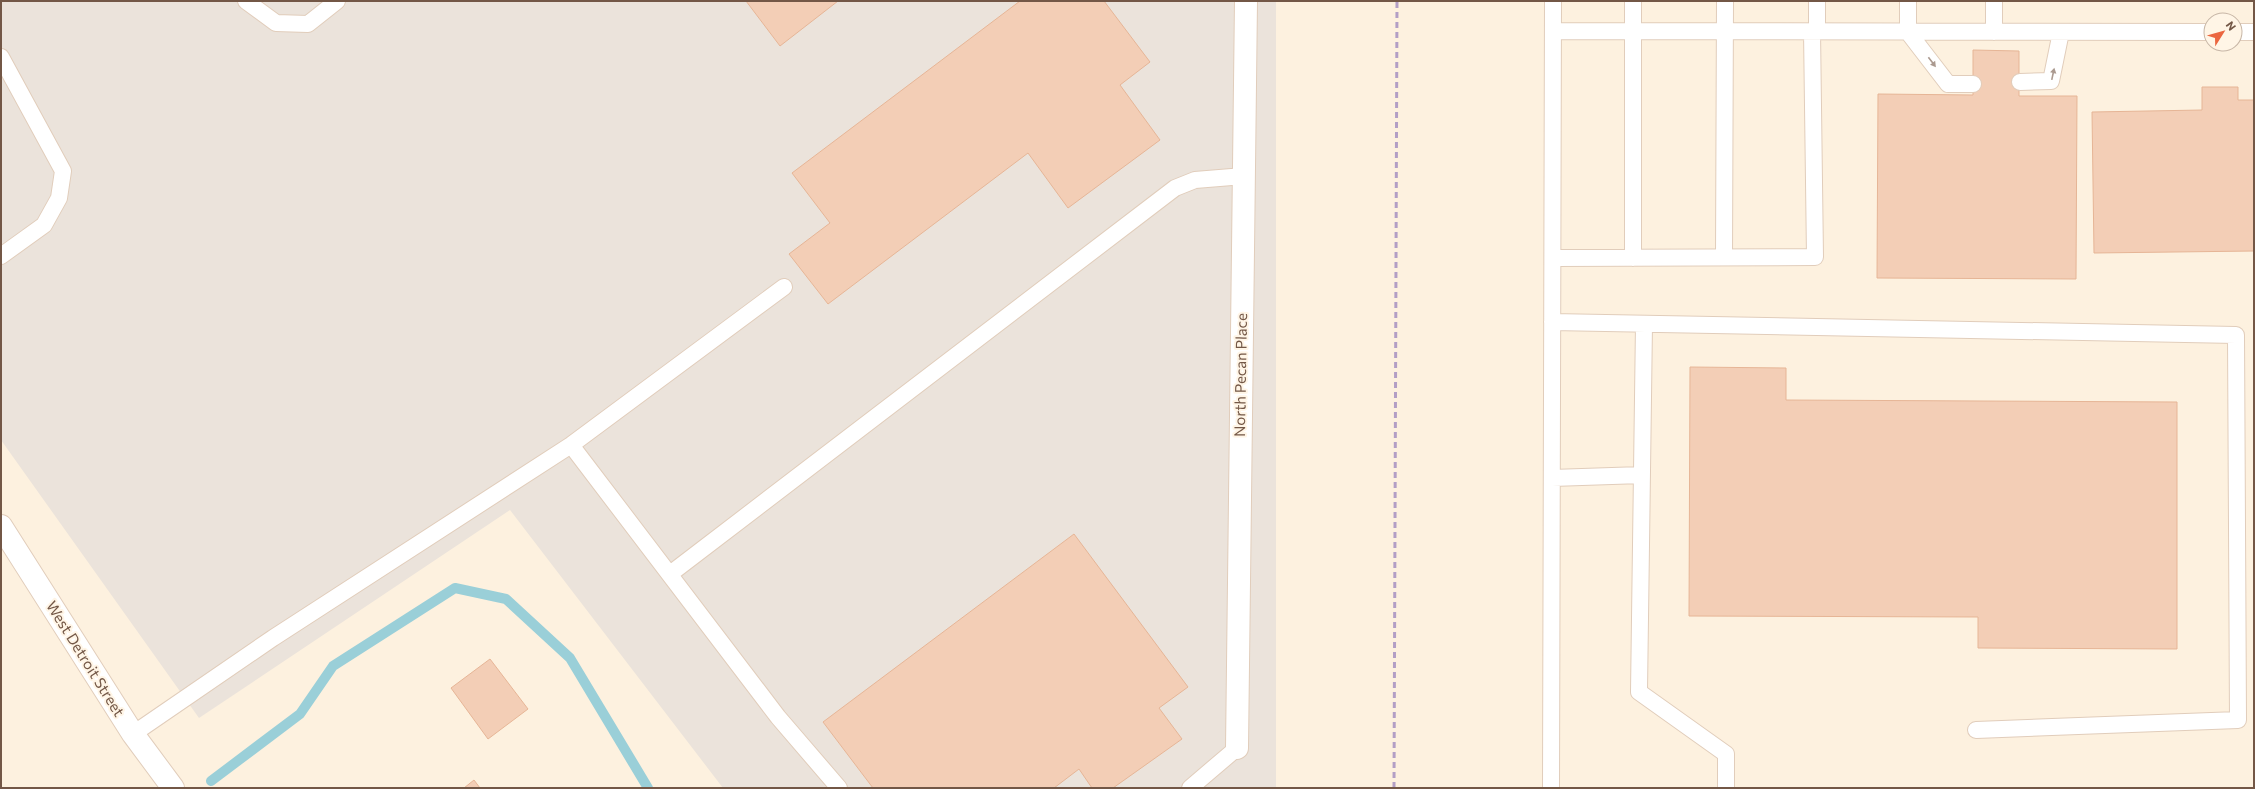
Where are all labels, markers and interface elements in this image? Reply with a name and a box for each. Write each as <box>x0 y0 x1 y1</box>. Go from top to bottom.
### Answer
north arrow <box>2203 12 2243 52</box>
text: N <box>2224 18 2239 33</box>
one-way arrow <box>1927 57 1936 68</box>
one-way arrow <box>2050 68 2056 80</box>
street label: North Pecan Place <box>1230 313 1250 437</box>
street label: West Detroit Street <box>43 597 129 720</box>

